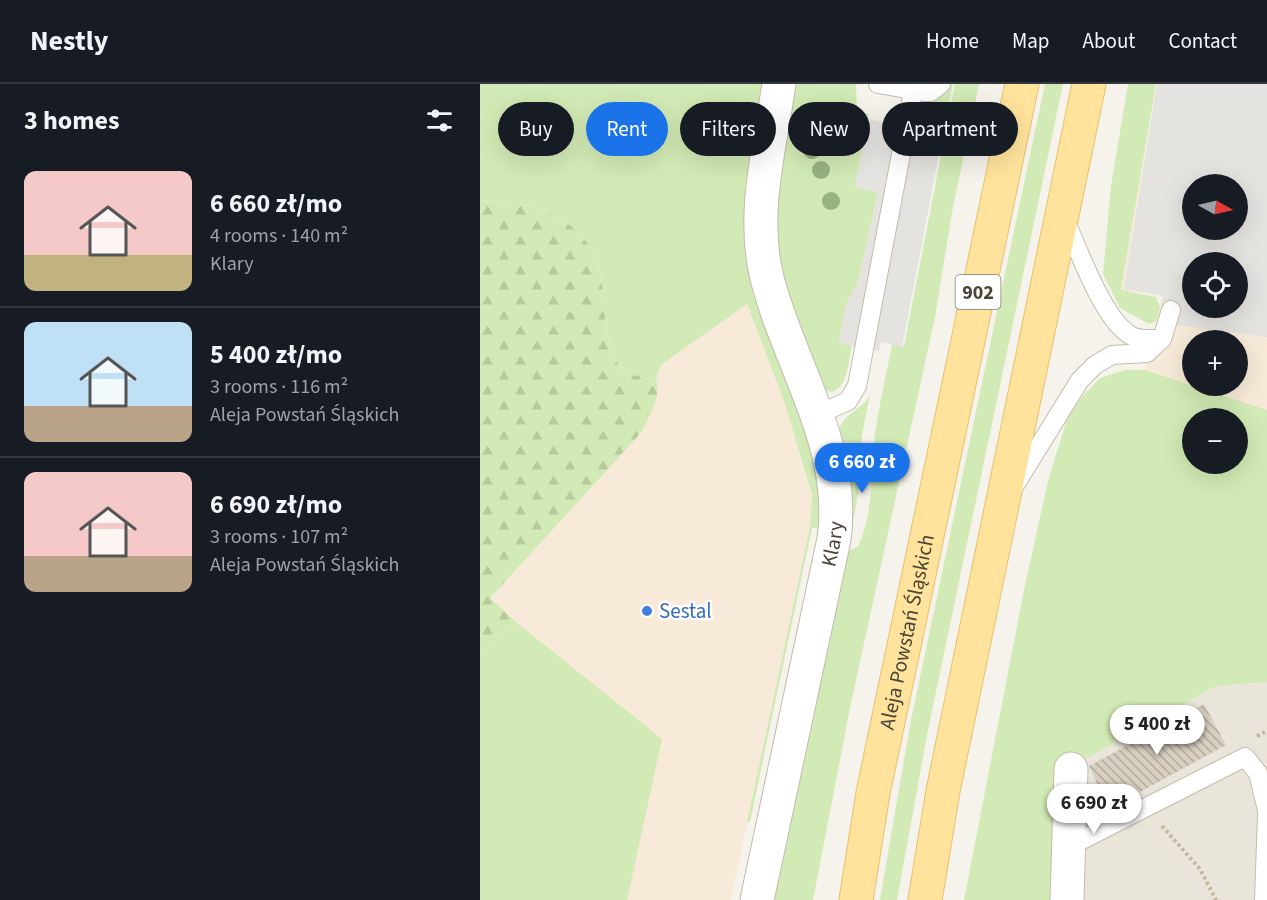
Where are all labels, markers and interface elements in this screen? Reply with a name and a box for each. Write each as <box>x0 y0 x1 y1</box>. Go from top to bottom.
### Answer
text: Nestly <box>30 21 108 61</box>
text: Home <box>926 26 979 56</box>
text: Map <box>1012 26 1050 56</box>
text: About <box>1083 26 1135 56</box>
text: Contact <box>1168 26 1237 56</box>
text: 3 homes <box>24 102 119 139</box>
chip: Buy <box>498 102 574 156</box>
chip: Rent <box>586 102 668 156</box>
chip: Filters <box>680 102 776 156</box>
chip: New <box>788 102 870 156</box>
chip: Apartment <box>882 102 1018 156</box>
icon: filters <box>423 104 456 137</box>
north arrow <box>1182 174 1248 240</box>
map controls <box>1182 174 1248 474</box>
text: 6 660 zł/mo <box>210 185 342 222</box>
icon: home <box>72 195 144 267</box>
text: 4 rooms · 140 m² <box>210 222 348 250</box>
text: Klary <box>210 250 254 278</box>
button: locate <box>1182 252 1248 318</box>
road number: 902 <box>956 275 1000 309</box>
button: + <box>1182 330 1248 396</box>
text: 5 400 zł/mo <box>210 336 342 373</box>
icon: home <box>72 346 144 418</box>
text: 3 rooms · 116 m² <box>210 373 348 401</box>
text: Aleja Powstań Śląskich <box>210 401 399 429</box>
button: − <box>1182 408 1248 474</box>
pin: 6 660 zł <box>800 443 924 494</box>
text: 6 660 zł <box>829 448 895 476</box>
text: 6 690 zł/mo <box>210 486 342 523</box>
icon: home <box>72 496 144 568</box>
street label: Klary <box>813 520 851 570</box>
text: 3 rooms · 107 m² <box>210 523 348 551</box>
street label: Aleja Powstań Śląskich <box>872 531 942 732</box>
text: Aleja Powstań Śląskich <box>210 551 399 579</box>
place label: Sestal <box>659 596 712 626</box>
marker: Sestal <box>640 604 654 618</box>
pin: 5 400 zł <box>1095 705 1219 756</box>
text: 5 400 zł <box>1124 710 1190 738</box>
pin: 6 690 zł <box>1032 784 1156 835</box>
text: 6 690 zł <box>1061 789 1127 817</box>

